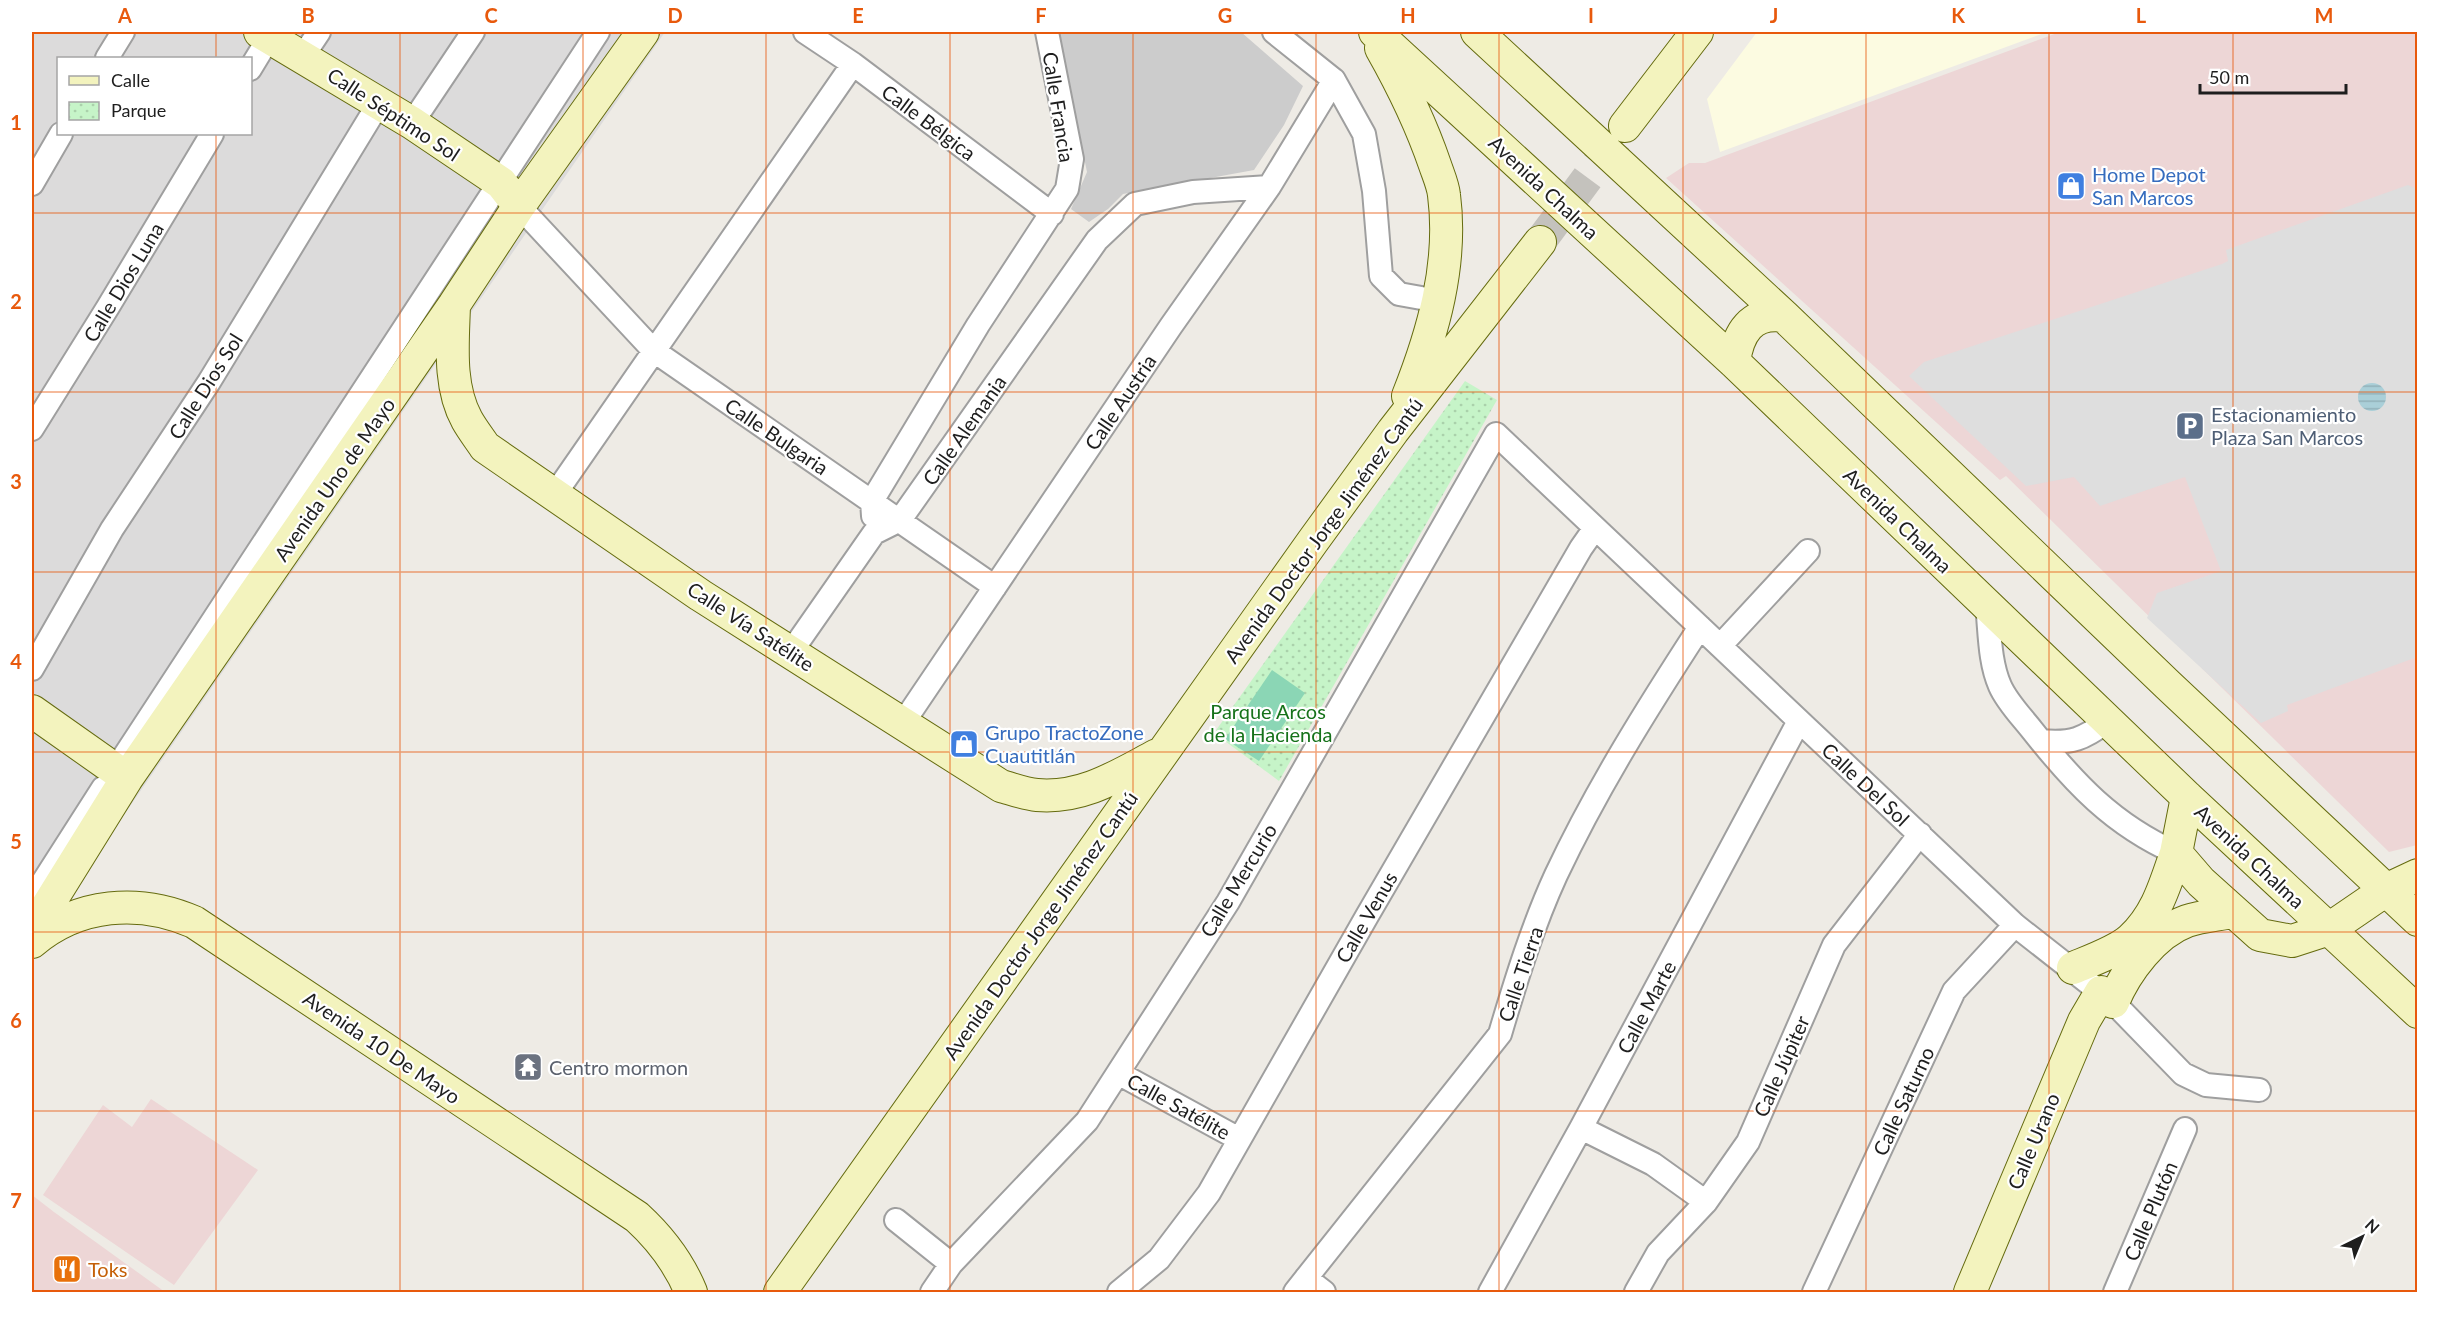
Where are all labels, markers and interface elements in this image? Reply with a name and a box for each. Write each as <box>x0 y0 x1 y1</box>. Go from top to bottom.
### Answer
text: A <box>117 3 132 27</box>
text: B <box>301 3 315 27</box>
text: C <box>484 3 498 27</box>
text: D <box>667 3 683 27</box>
text: E <box>852 3 864 27</box>
text: F <box>1035 3 1047 27</box>
text: G <box>1218 3 1232 27</box>
text: H <box>1400 3 1416 27</box>
text: I <box>1588 3 1594 27</box>
text: J <box>1770 3 1778 27</box>
text: K <box>1951 3 1965 27</box>
text: L <box>2136 3 2147 27</box>
text: M <box>2315 3 2333 27</box>
street label: Calle Francia <box>1038 50 1080 164</box>
legend <box>57 57 252 135</box>
scale bar <box>2200 57 2346 95</box>
street label: Calle Séptimo Sol <box>323 62 465 166</box>
text: 50 m <box>2209 66 2249 88</box>
text: Calle <box>111 69 150 91</box>
street label: Calle Bélgica <box>877 79 981 165</box>
text: Parque <box>111 99 166 121</box>
text: 1 <box>10 110 22 134</box>
street label: Avenida Chalma <box>1484 130 1604 244</box>
place label: Home Depot San Marcos <box>2092 162 2206 209</box>
shop icon: Home Depot San Marcos <box>2055 170 2087 202</box>
street label: Calle Dios Luna <box>78 218 168 346</box>
text: 2 <box>10 289 22 313</box>
street label: Calle Dios Sol <box>163 329 247 443</box>
street label: Calle Austria <box>1079 350 1161 454</box>
street label: Calle Alemania <box>917 370 1011 490</box>
street label: Avenida Uno de Mayo <box>269 393 399 565</box>
street label: Calle Bulgaria <box>721 393 833 479</box>
street label: Avenida Doctor Jorge Jiménez Cantú <box>1219 393 1427 667</box>
place label: Estacionamiento Plaza San Marcos <box>2211 402 2363 449</box>
parking icon: Estacionamiento Plaza San Marcos <box>2174 410 2206 442</box>
street label: Avenida Chalma <box>1839 462 1957 578</box>
text: 3 <box>10 469 22 493</box>
street label: Calle Vía Satélite <box>683 576 819 676</box>
text: 4 <box>10 649 22 673</box>
park label: Parque Arcos de la Hacienda <box>1204 699 1332 746</box>
place label: Grupo TractoZone Cuautitlán <box>985 720 1144 767</box>
shop icon: Grupo TractoZone Cuautitlán <box>948 728 980 760</box>
street label: Calle Del Sol <box>1817 737 1915 831</box>
street label: Avenida Doctor Jorge Jiménez Cantú <box>938 786 1142 1064</box>
street label: Avenida Chalma <box>2190 799 2310 913</box>
street label: Calle Mercurio <box>1195 819 1281 941</box>
text: 5 <box>10 829 22 853</box>
street label: Calle Venus <box>1330 867 1402 967</box>
street label: Calle Tierra <box>1492 923 1548 1025</box>
street label: Calle Marte <box>1612 957 1680 1057</box>
street label: Avenida 10 De Mayo <box>299 986 465 1108</box>
text: 6 <box>10 1008 22 1032</box>
street label: Calle Júpiter <box>1748 1011 1814 1120</box>
street label: Calle Saturno <box>1867 1043 1939 1159</box>
temple icon: Centro mormon <box>512 1051 544 1083</box>
place label: Centro mormon <box>549 1055 688 1079</box>
street label: Calle Satélite <box>1123 1068 1235 1144</box>
street label: Calle Urano <box>2002 1089 2064 1193</box>
street label: Calle Plutón <box>2118 1158 2182 1264</box>
text: 7 <box>10 1188 22 1212</box>
north arrow <box>2332 1207 2392 1267</box>
text: N <box>2362 1215 2384 1237</box>
restaurant icon: Toks <box>51 1253 83 1285</box>
place label: Toks <box>88 1257 128 1281</box>

